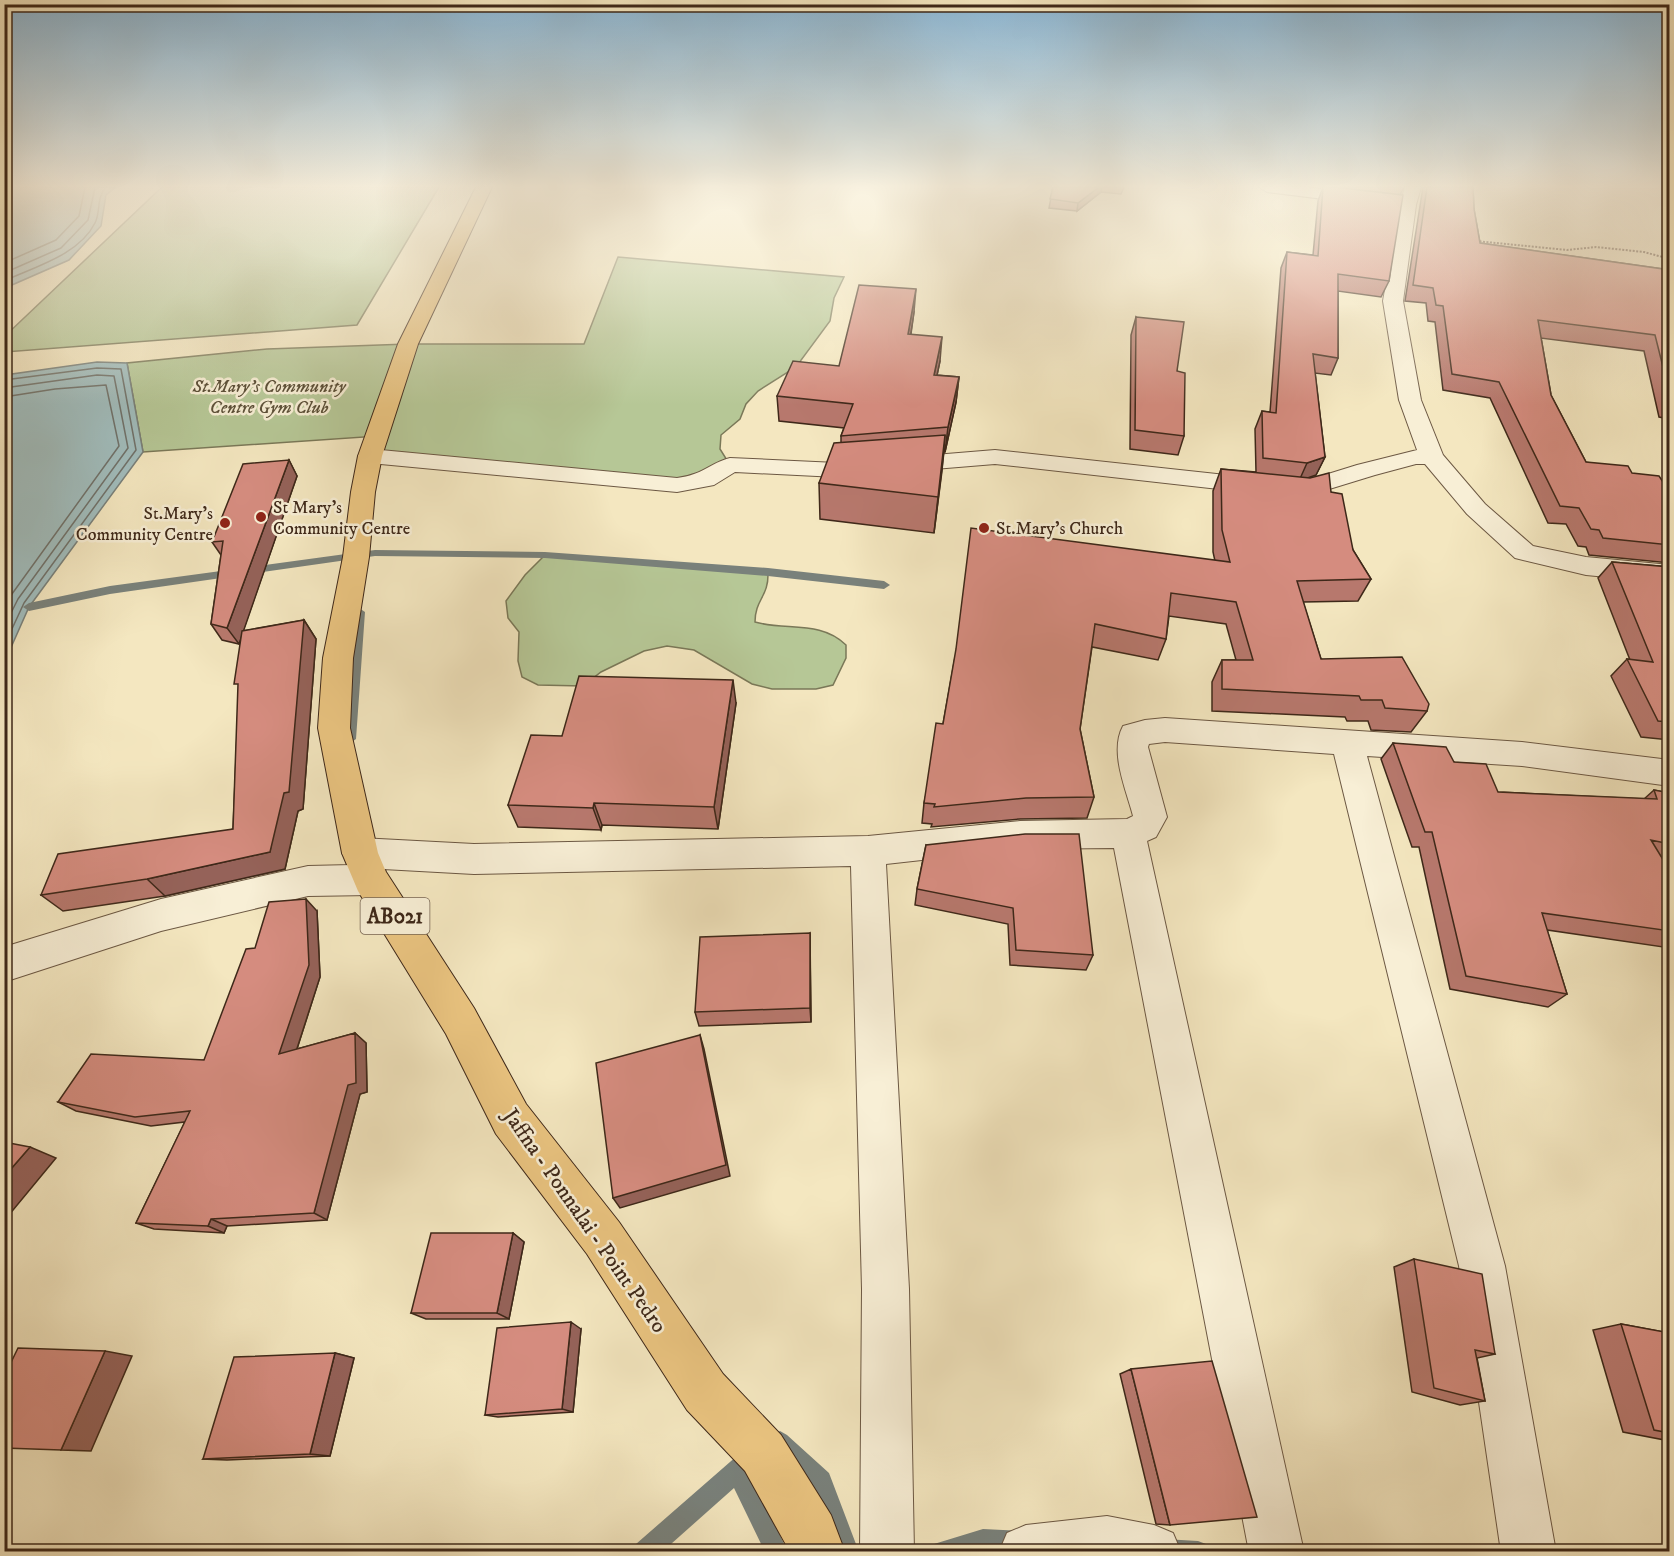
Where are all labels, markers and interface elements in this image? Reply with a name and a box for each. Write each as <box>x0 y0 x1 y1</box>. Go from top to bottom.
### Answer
park label: St.Mary's Community Centre Gym Club <box>192 376 346 419</box>
place label: St Mary's Community Centre <box>273 497 410 540</box>
place label: St.Mary's Community Centre <box>76 503 213 546</box>
marker: St Mary's Community Centre <box>254 510 268 524</box>
marker: St.Mary's Community Centre <box>218 516 232 530</box>
place label: St.Mary's Church <box>996 518 1124 540</box>
marker: St.Mary's Church <box>977 521 991 535</box>
road number: AB021 <box>360 898 430 934</box>
street label: Jaffna - Ponnalai - Point Pedro <box>496 1102 673 1338</box>

